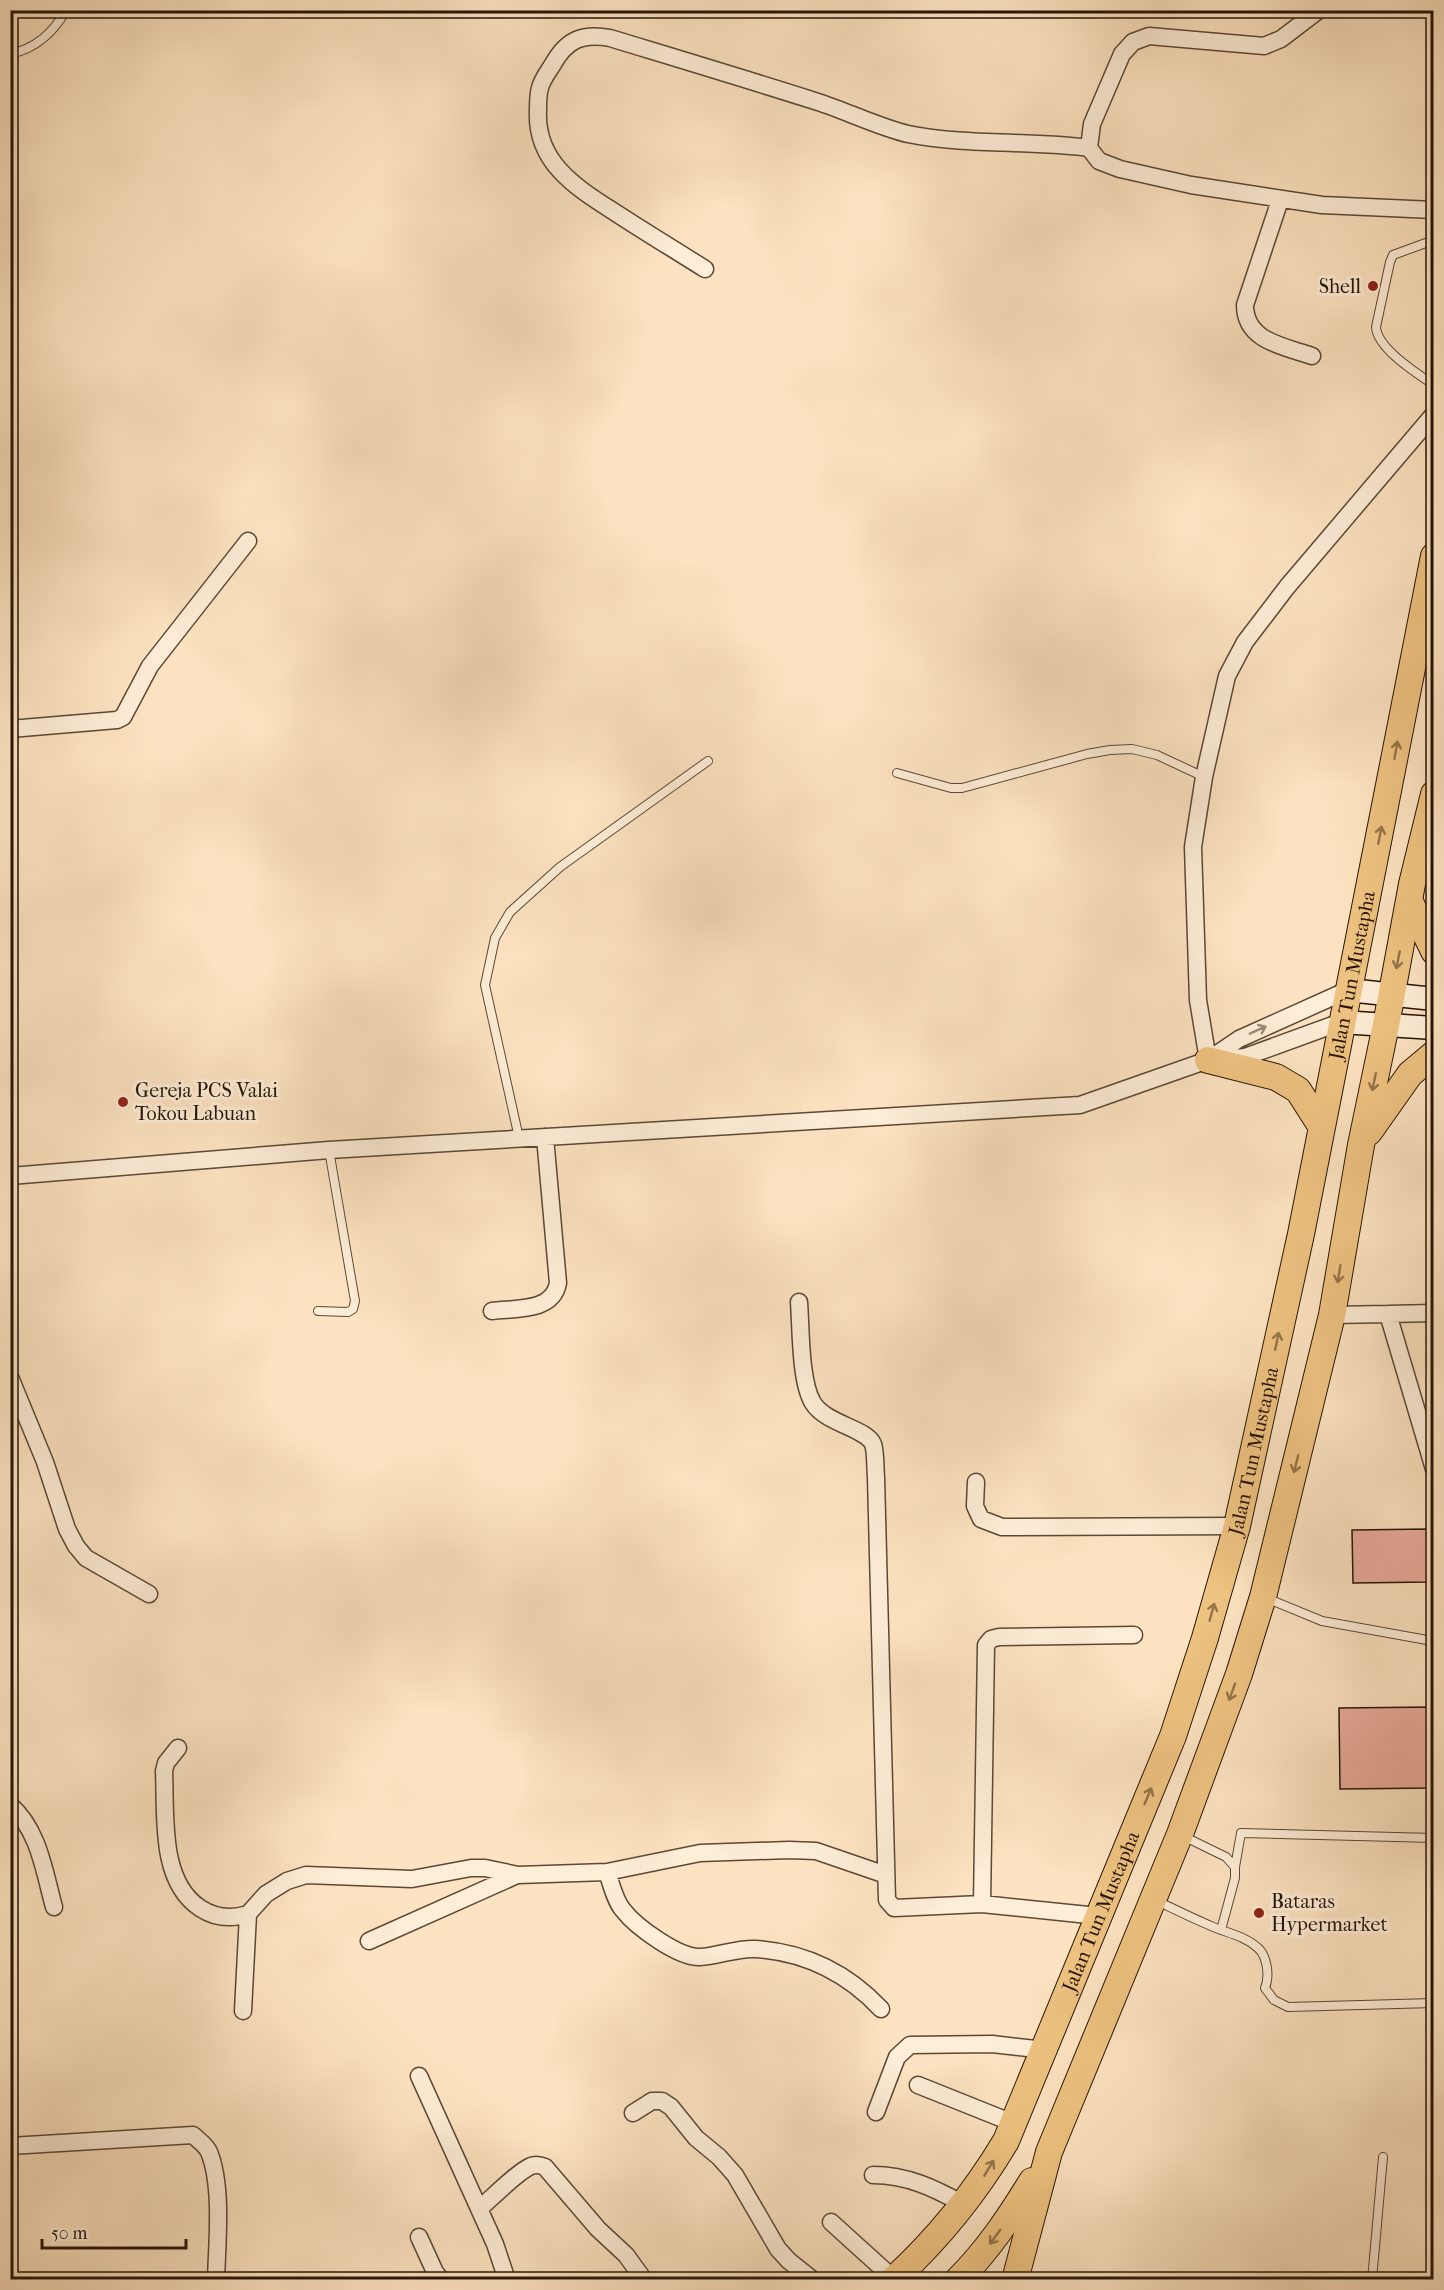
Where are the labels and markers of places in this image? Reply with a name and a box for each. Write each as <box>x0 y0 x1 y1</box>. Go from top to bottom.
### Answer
place label: Shell <box>1319 275 1361 298</box>
marker: Shell <box>1366 279 1380 293</box>
place label: Gereja PCS Valai Tokou Labuan <box>135 1079 278 1125</box>
marker: Gereja PCS Valai Tokou Labuan <box>116 1095 130 1109</box>
place label: Bataras Hypermarket <box>1271 1890 1388 1936</box>
marker: Bataras Hypermarket <box>1252 1906 1266 1920</box>

